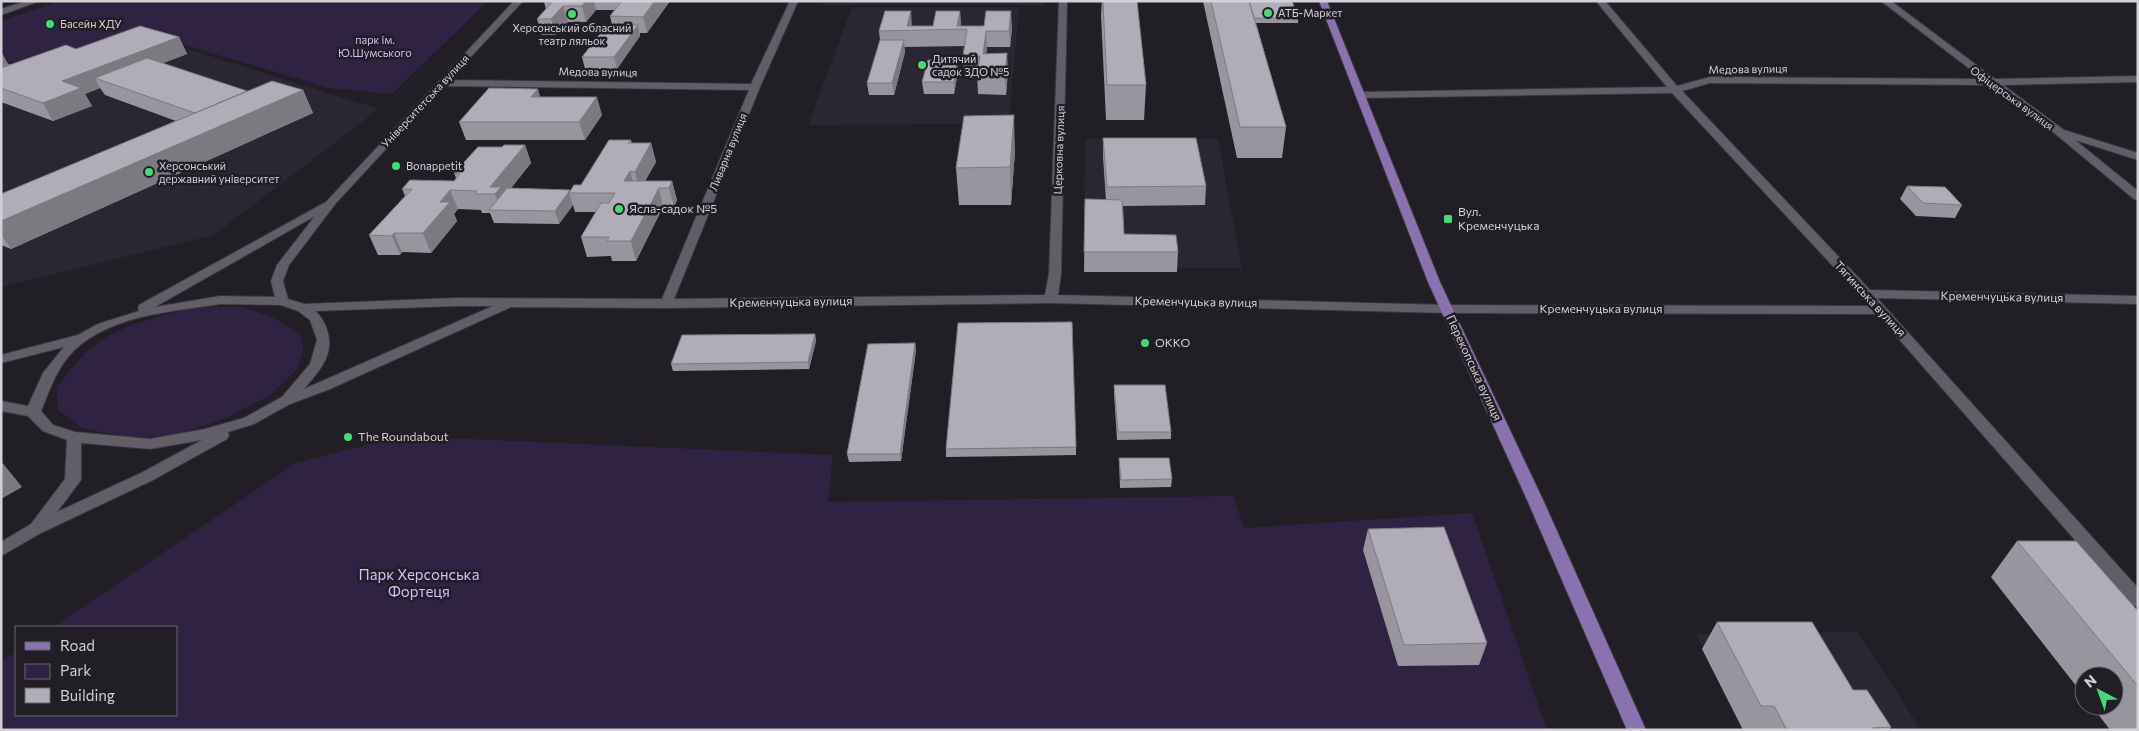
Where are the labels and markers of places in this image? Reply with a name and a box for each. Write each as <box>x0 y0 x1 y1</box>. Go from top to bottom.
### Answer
place label: АТБ-Маркет <box>1278 6 1342 19</box>
marker: АТБ-Маркет <box>1262 7 1274 19</box>
marker: Херсонський обласний театр ляльок <box>566 8 578 20</box>
place label: Басейн ХДУ <box>60 17 122 30</box>
marker: Басейн ХДУ <box>44 18 56 30</box>
place label: Херсонський обласний театр ляльок <box>513 21 631 47</box>
place label: Дитячий садок ЗДО №5 <box>932 52 1009 78</box>
marker: Дитячий садок ЗДО №5 <box>916 59 928 71</box>
place label: Херсонський державний університет <box>159 159 279 185</box>
place label: Bonappetit <box>406 159 463 172</box>
marker: Bonappetit <box>390 160 402 172</box>
marker: Херсонський державний університет <box>143 166 155 178</box>
place label: Ясла-садок №5 <box>629 201 717 215</box>
marker: Ясла-садок №5 <box>613 203 625 215</box>
place label: Вул. Кременчуцька <box>1458 204 1539 232</box>
marker: Вул. Кременчуцька <box>1442 213 1454 225</box>
place label: ОККО <box>1155 335 1191 349</box>
marker: ОККО <box>1139 337 1151 349</box>
place label: The Roundabout <box>358 429 449 443</box>
marker: The Roundabout <box>342 431 354 443</box>

